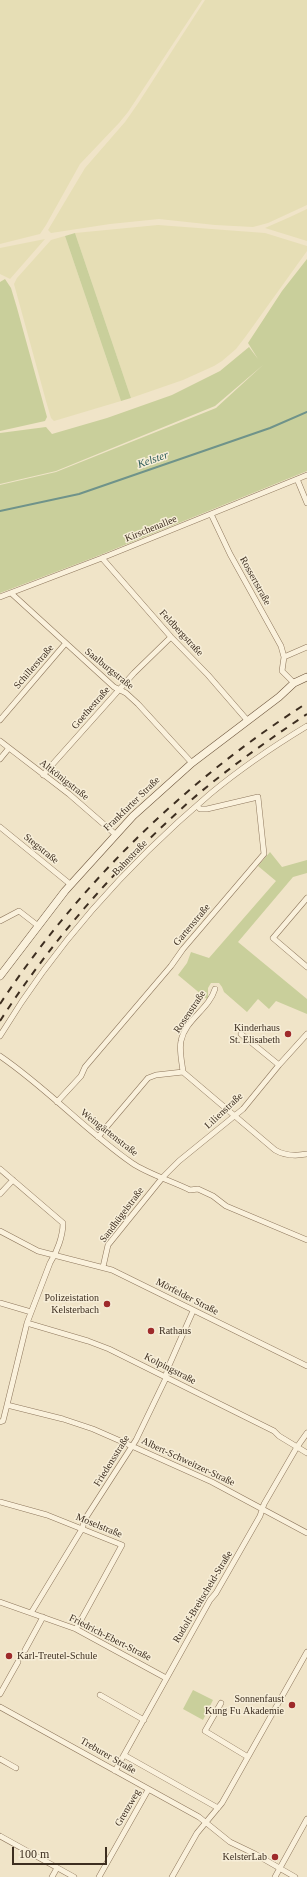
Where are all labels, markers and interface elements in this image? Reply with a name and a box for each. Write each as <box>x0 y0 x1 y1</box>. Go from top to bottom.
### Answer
water label: Kelster <box>136 449 170 471</box>
street label: Kirschenallee <box>123 513 179 545</box>
street label: Rossertstraße <box>237 555 273 607</box>
street label: Feldbergstraße <box>156 607 206 659</box>
street label: Schillerstraße <box>11 642 57 692</box>
street label: Saalburgstraße <box>82 646 136 692</box>
street label: Goethestraße <box>69 684 113 732</box>
street label: Altkönigstraße <box>37 757 91 803</box>
street label: Frankfurter Straße <box>101 774 163 834</box>
street label: Stegstraße <box>21 831 61 867</box>
street label: Bahnstraße <box>110 838 150 878</box>
street label: Gartenstraße <box>171 902 213 948</box>
street label: Rosenstraße <box>171 988 209 1036</box>
place label: Kinderhaus St. Elisabeth <box>229 1022 280 1046</box>
marker: Kinderhaus St. Elisabeth <box>283 1029 293 1039</box>
street label: Lilienstraße <box>202 1090 246 1132</box>
street label: Weingärtenstraße <box>78 1107 140 1159</box>
street label: Sandhügelstraße <box>97 1185 147 1245</box>
street label: Mörfelder Straße <box>154 1276 220 1318</box>
place label: Polizeistation Kelsterbach <box>45 1292 99 1316</box>
marker: Polizeistation Kelsterbach <box>102 1299 112 1309</box>
place label: Rathaus <box>159 1325 191 1337</box>
marker: Rathaus <box>146 1326 156 1336</box>
street label: Kolpingstraße <box>142 1351 198 1387</box>
street label: Friedensstraße <box>91 1433 133 1489</box>
street label: Albert-Schweitzer-Straße <box>139 1435 237 1489</box>
street label: Moselstraße <box>74 1511 124 1541</box>
street label: Rudolf-Breitscheid-Straße <box>171 1549 235 1645</box>
street label: Friedrich-Ebert-Straße <box>67 1612 153 1664</box>
place label: Karl-Treutel-Schule <box>17 1650 97 1662</box>
marker: Karl-Treutel-Schule <box>4 1651 14 1661</box>
place label: Sonnenfaust Kung Fu Akademie <box>205 1693 284 1716</box>
marker: Sonnenfaust Kung Fu Akademie <box>287 1700 297 1710</box>
street label: Treburer Straße <box>78 1735 138 1777</box>
street label: Grenzweg <box>113 1787 143 1829</box>
scale bar <box>14 1839 109 1865</box>
text: 100 m <box>19 1847 49 1861</box>
place label: KelsterLab <box>223 1851 267 1863</box>
marker: KelsterLab <box>270 1852 280 1862</box>

